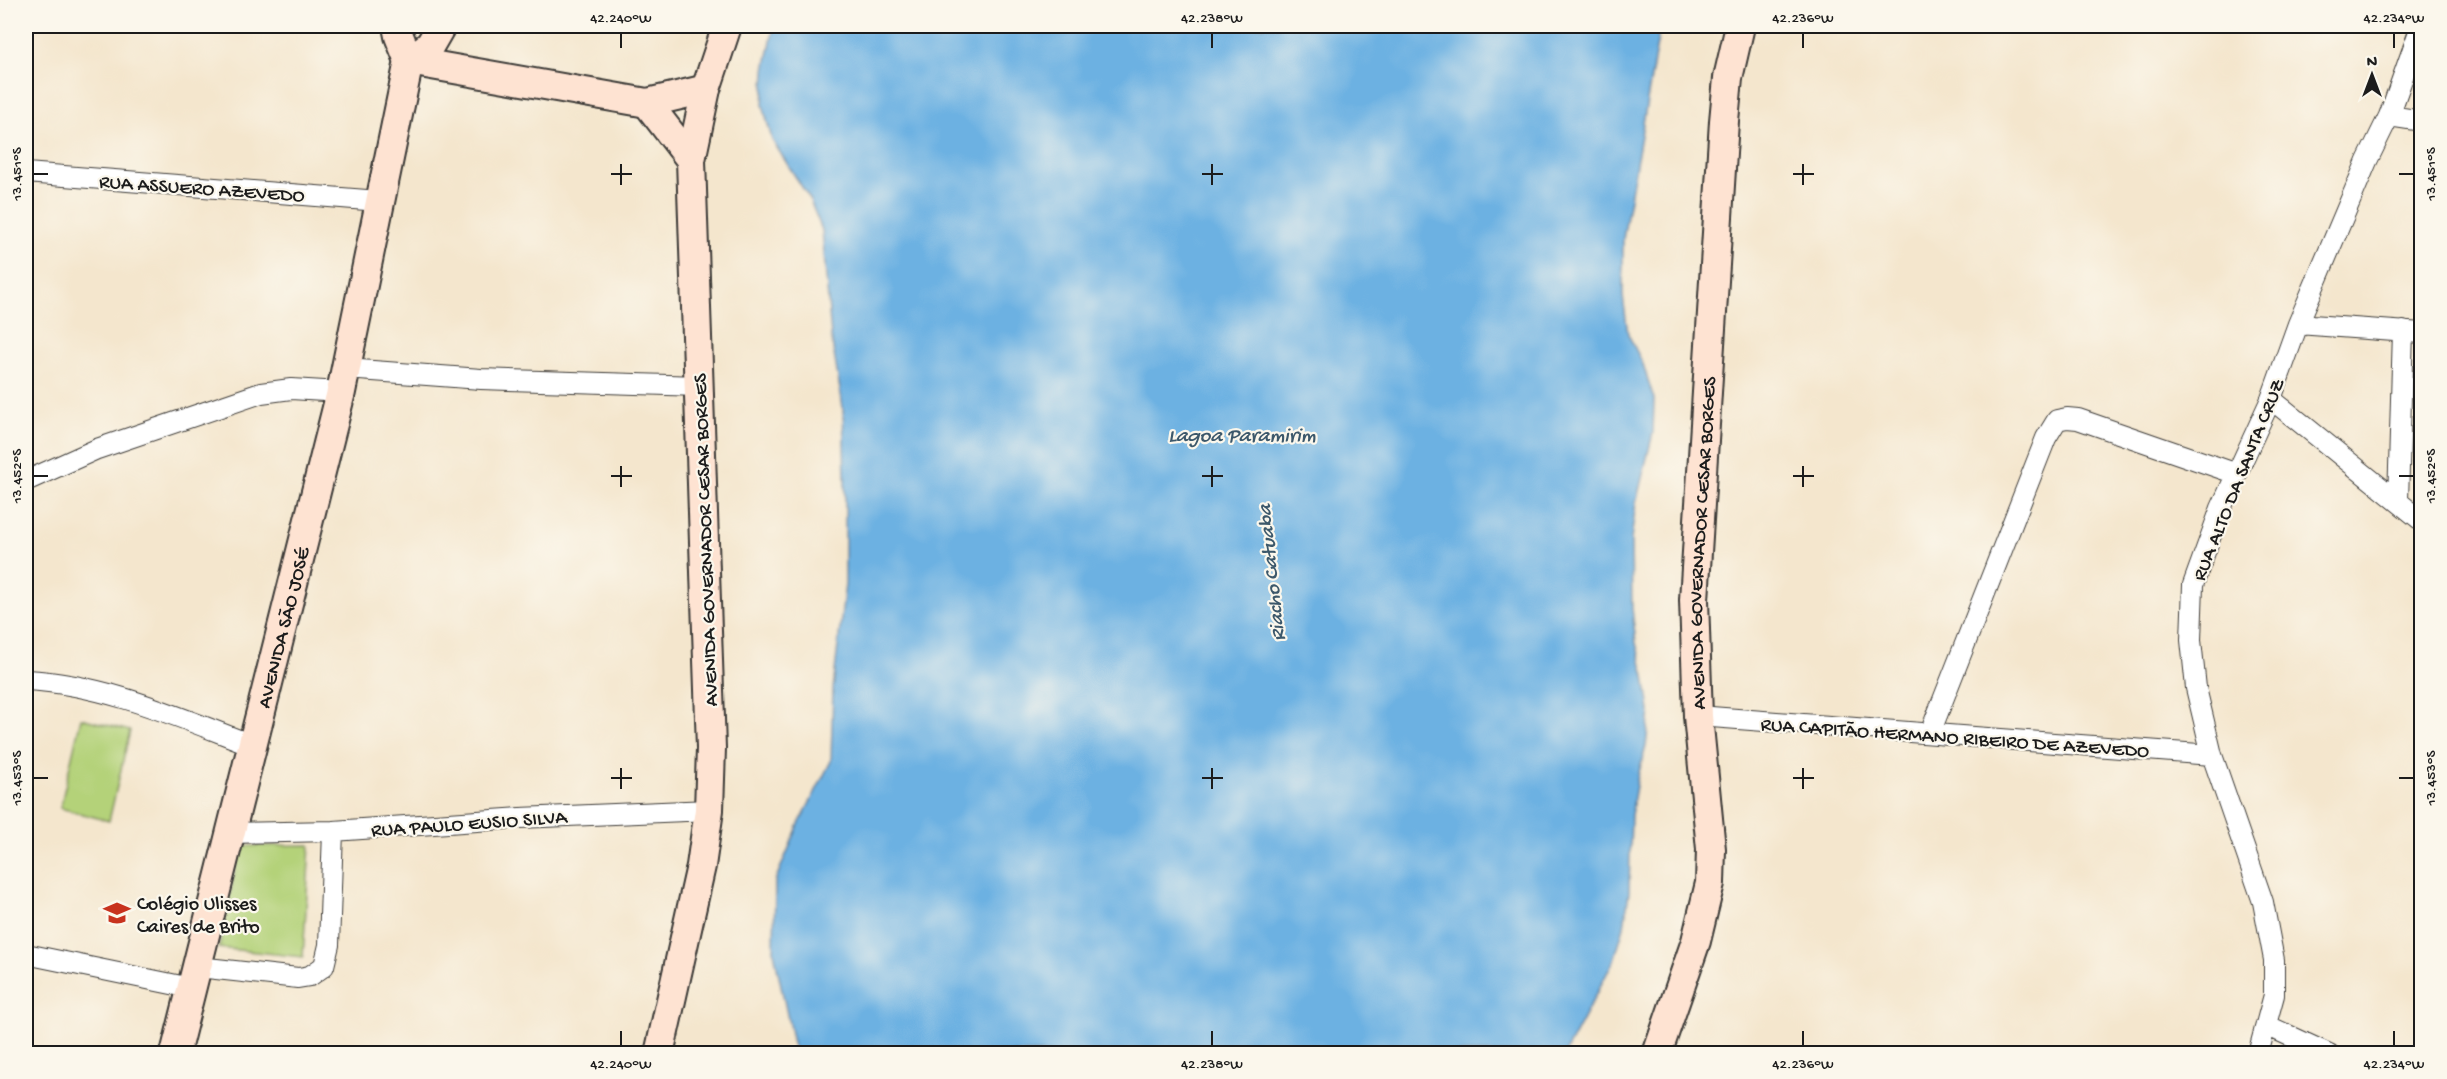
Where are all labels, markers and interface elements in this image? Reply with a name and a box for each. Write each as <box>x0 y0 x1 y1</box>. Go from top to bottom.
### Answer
text: 42.240°W <box>590 10 652 28</box>
text: 42.238°W <box>1181 10 1243 28</box>
text: 42.236°W <box>1772 10 1834 28</box>
text: 42.234°W <box>2364 10 2425 28</box>
north arrow <box>2342 45 2402 105</box>
text: N <box>2367 54 2378 73</box>
text: 13.451°S <box>9 147 27 202</box>
text: 13.451°S <box>2423 147 2441 202</box>
street label: RUA ASSUERO AZEVEDO <box>98 172 305 209</box>
street label: AVENIDA GOVERNADOR CESAR BORGES <box>690 372 725 707</box>
street label: AVENIDA GOVERNADOR CESAR BORGES <box>1686 375 1723 710</box>
street label: RUA ALTO DA SANTA CRUZ <box>2189 375 2292 585</box>
water label: Lagoa Paramirim <box>1168 425 1316 450</box>
text: 13.452°S <box>9 449 27 504</box>
text: 13.452°S <box>2423 449 2441 504</box>
water label: Riacho Catuaba <box>1254 502 1293 642</box>
street label: AVENIDA SÃO JOSÉ <box>254 543 317 711</box>
street label: RUA CAPITÃO HERMANO RIBEIRO DE AZEVEDO <box>1760 713 2150 765</box>
text: 13.453°S <box>9 750 27 807</box>
text: 13.453°S <box>2423 750 2441 807</box>
street label: RUA PAULO EUSIO SILVA <box>371 807 569 844</box>
place label: Colégio Ulisses Caires de Brito <box>137 894 260 940</box>
school or university icon: Colégio Ulisses Caires de Brito <box>102 898 132 928</box>
text: 42.240°W <box>590 1056 652 1074</box>
text: 42.238°W <box>1181 1056 1243 1074</box>
text: 42.236°W <box>1772 1056 1834 1074</box>
text: 42.234°W <box>2364 1056 2425 1074</box>

